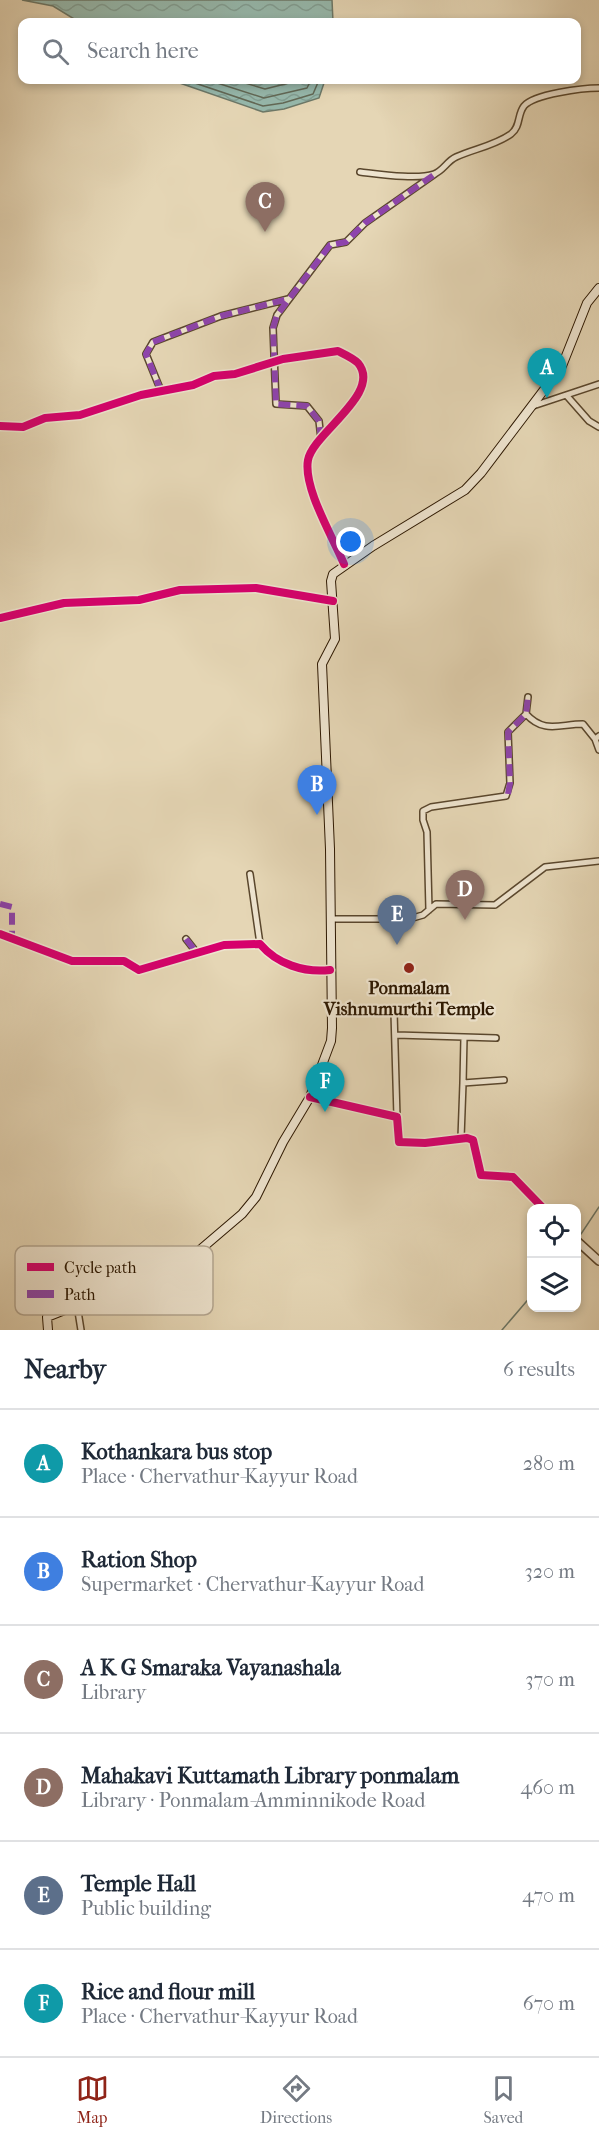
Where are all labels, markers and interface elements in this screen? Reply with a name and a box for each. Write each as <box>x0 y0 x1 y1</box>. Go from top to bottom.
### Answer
search box <box>18 18 581 84</box>
icon: search <box>39 35 72 68</box>
text: Search here <box>87 38 199 64</box>
pin: C <box>246 182 284 232</box>
pin: A <box>528 348 566 398</box>
your location <box>336 527 365 556</box>
pin: B <box>298 766 336 815</box>
pin: D <box>446 870 484 920</box>
pin: E <box>378 896 416 945</box>
marker: Ponmalam Vishnumurthi Temple <box>402 961 416 975</box>
place label: Ponmalam Vishnumurthi Temple <box>323 978 494 1020</box>
pin: F <box>306 1062 344 1112</box>
map controls <box>527 1204 581 1312</box>
button: locate <box>527 1204 581 1258</box>
legend <box>15 1246 213 1315</box>
text: Cycle path <box>64 1258 136 1277</box>
button: layers <box>527 1258 581 1312</box>
text: Path <box>64 1285 96 1304</box>
text: Nearby <box>24 1354 106 1385</box>
text: 6 results <box>503 1358 575 1381</box>
text: Kothankara bus stop <box>81 1439 272 1465</box>
text: A <box>37 1452 50 1475</box>
text: 280 m <box>523 1452 575 1475</box>
text: Place · Chervathur-Kayyur Road <box>81 1465 358 1488</box>
text: Ration Shop <box>81 1547 197 1573</box>
text: B <box>37 1560 50 1583</box>
text: 320 m <box>525 1560 575 1583</box>
text: Supermarket · Chervathur-Kayyur Road <box>81 1573 424 1596</box>
text: A K G Smaraka Vayanashala <box>81 1655 341 1681</box>
text: C <box>37 1668 50 1691</box>
text: 370 m <box>525 1668 575 1691</box>
text: Library <box>81 1681 146 1704</box>
text: Mahakavi Kuttamath Library ponmalam <box>81 1763 459 1789</box>
text: D <box>36 1776 51 1799</box>
text: 460 m <box>520 1776 575 1799</box>
text: Library · Ponmalam-Amminnikode Road <box>81 1789 425 1812</box>
text: Temple Hall <box>81 1871 196 1897</box>
text: E <box>37 1884 50 1907</box>
text: 470 m <box>522 1884 575 1907</box>
text: Public building <box>81 1897 211 1920</box>
text: Rice and flour mill <box>81 1979 255 2005</box>
text: F <box>38 1992 49 2015</box>
text: 670 m <box>523 1992 575 2015</box>
text: Place · Chervathur-Kayyur Road <box>81 2005 358 2028</box>
tab: Map <box>76 2072 109 2127</box>
tab: Directions <box>260 2072 332 2127</box>
tab: Saved <box>484 2072 523 2127</box>

